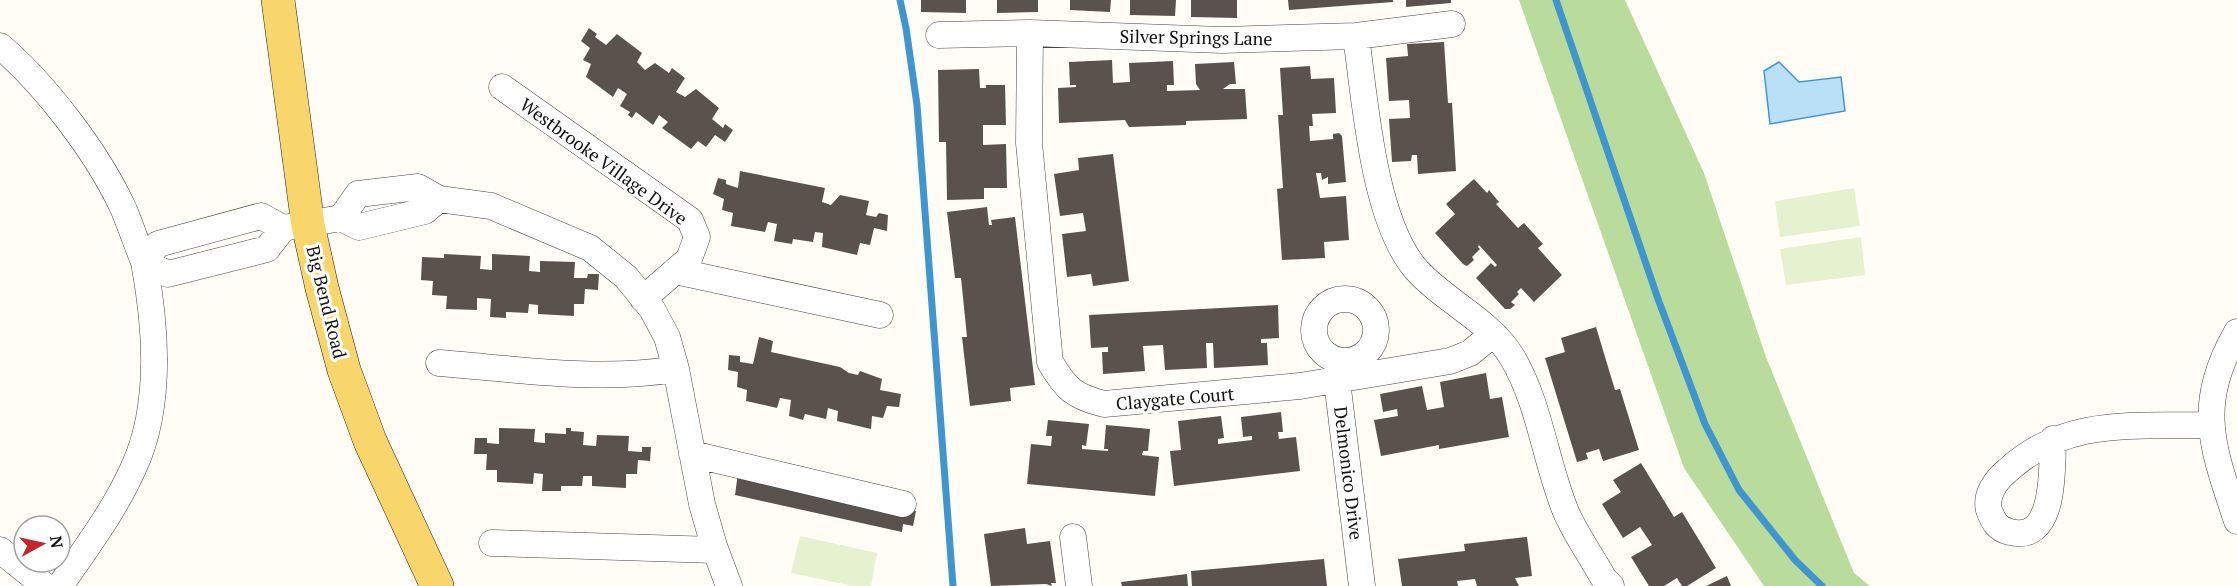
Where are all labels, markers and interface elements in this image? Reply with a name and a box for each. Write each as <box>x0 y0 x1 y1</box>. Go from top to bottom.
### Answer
street label: Silver Springs Lane <box>1119 24 1273 50</box>
street label: Westbrooke Village Drive <box>516 92 692 230</box>
street label: Big Bend Road <box>301 243 353 361</box>
street label: Claygate Court <box>1115 381 1235 415</box>
street label: Delmonico Drive <box>1329 405 1369 541</box>
north arrow <box>12 514 72 574</box>
text: N <box>45 534 69 549</box>

